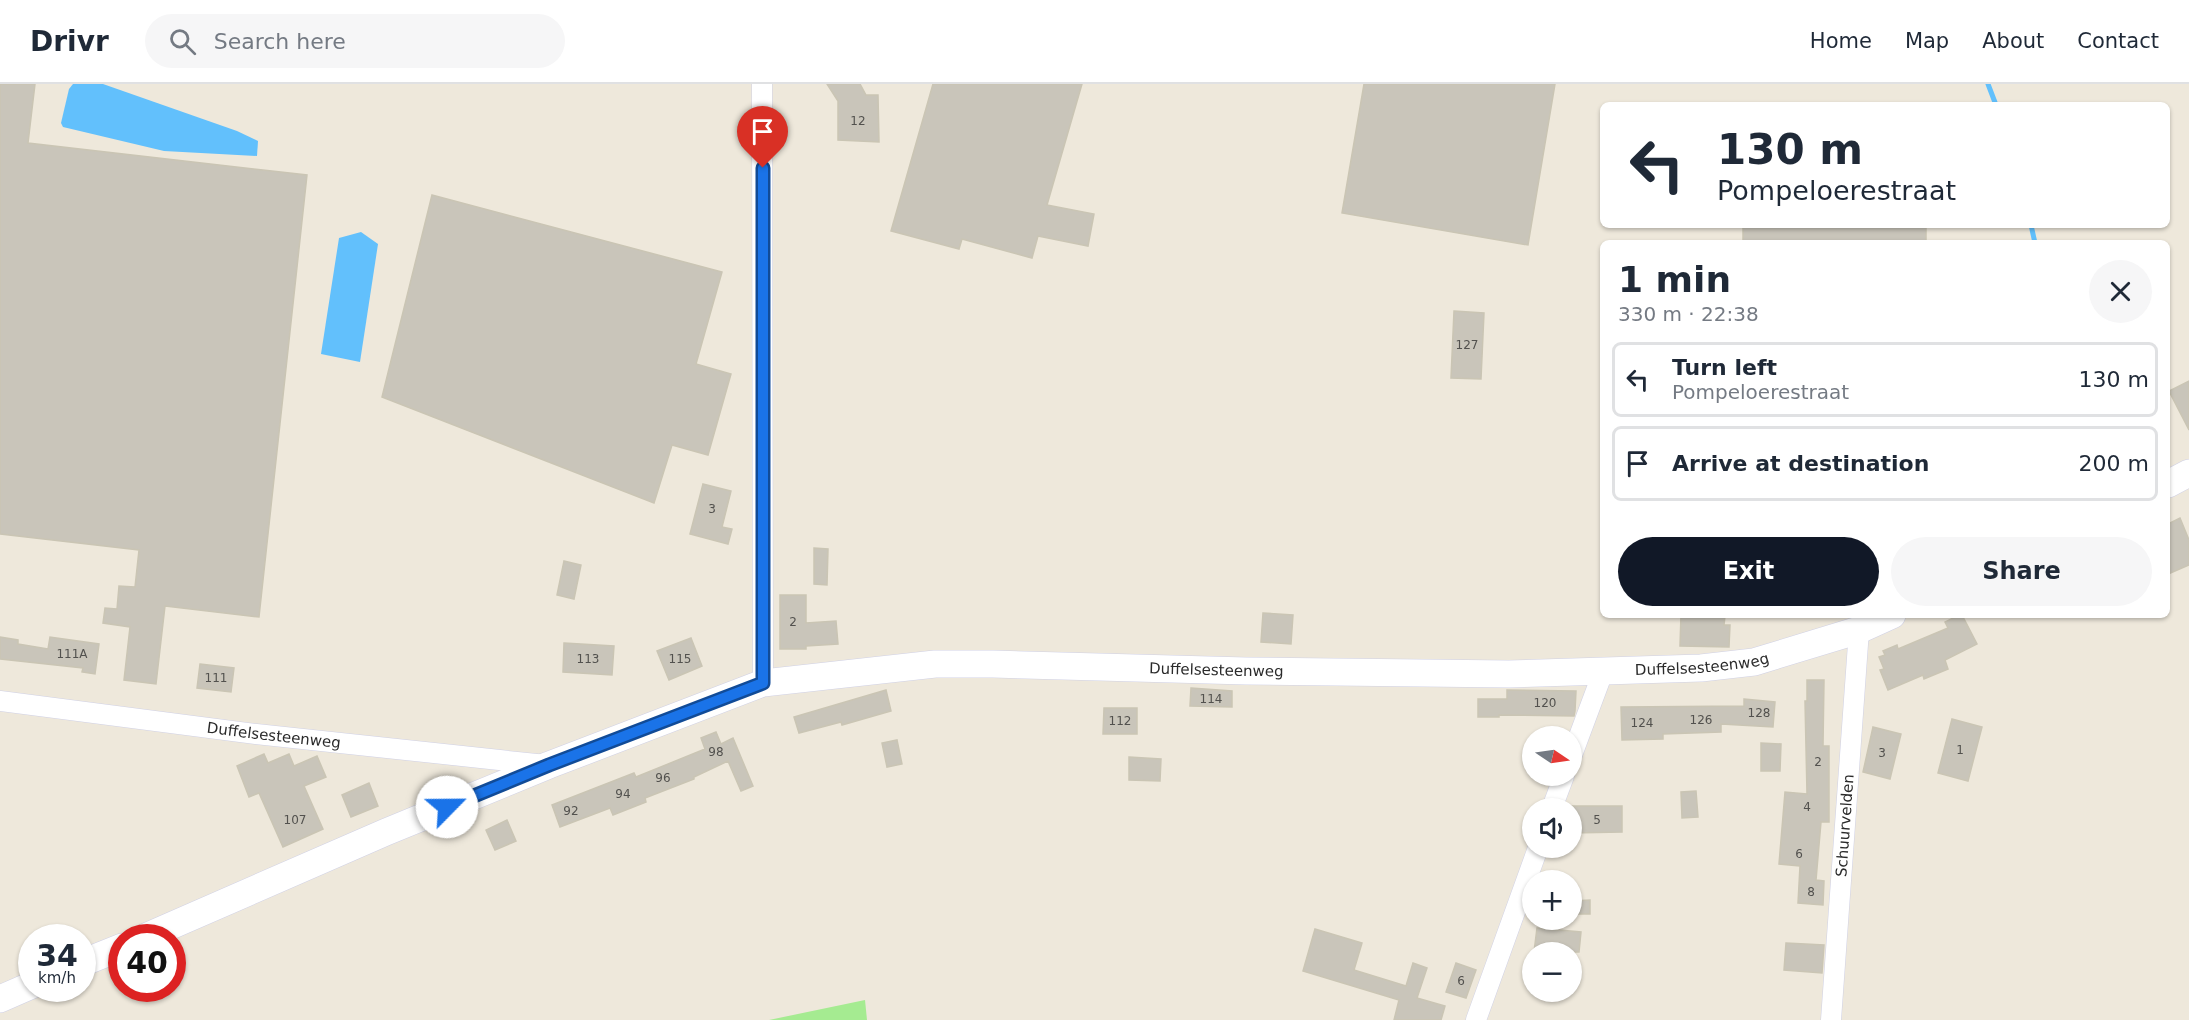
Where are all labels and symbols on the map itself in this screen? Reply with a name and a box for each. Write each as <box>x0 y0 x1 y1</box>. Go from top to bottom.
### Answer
pin <box>737 106 788 168</box>
house number: 12 <box>850 114 866 128</box>
house number: 127 <box>1456 338 1478 352</box>
house number: 3 <box>708 502 716 516</box>
house number: 2 <box>789 615 797 629</box>
house number: 111A <box>56 647 88 661</box>
street label: Duffelsesteenweg <box>1635 649 1771 679</box>
house number: 113 <box>577 652 599 666</box>
house number: 115 <box>669 652 691 666</box>
street label: Duffelsesteenweg <box>1149 659 1284 680</box>
house number: 111 <box>205 671 227 685</box>
house number: 114 <box>1200 692 1222 706</box>
house number: 120 <box>1534 696 1556 710</box>
house number: 128 <box>1748 706 1770 720</box>
house number: 126 <box>1690 713 1712 727</box>
house number: 112 <box>1109 714 1131 728</box>
house number: 124 <box>1631 716 1653 730</box>
street label: Duffelsesteenweg <box>206 719 342 752</box>
north arrow <box>1522 726 1582 786</box>
house number: 1 <box>1956 743 1964 757</box>
house number: 98 <box>708 745 724 759</box>
house number: 3 <box>1878 746 1886 760</box>
house number: 2 <box>1814 755 1822 769</box>
house number: 96 <box>655 771 671 785</box>
street label: Schuurvelden <box>1832 773 1858 878</box>
position arrow <box>415 775 479 839</box>
house number: 94 <box>615 787 631 801</box>
house number: 4 <box>1803 800 1811 814</box>
house number: 92 <box>563 804 579 818</box>
house number: 107 <box>284 813 306 827</box>
house number: 5 <box>1593 813 1601 827</box>
house number: 6 <box>1795 847 1803 861</box>
house number: 8 <box>1807 885 1815 899</box>
speed limit sign: 40 <box>108 924 186 1002</box>
house number: 6 <box>1457 974 1465 988</box>

